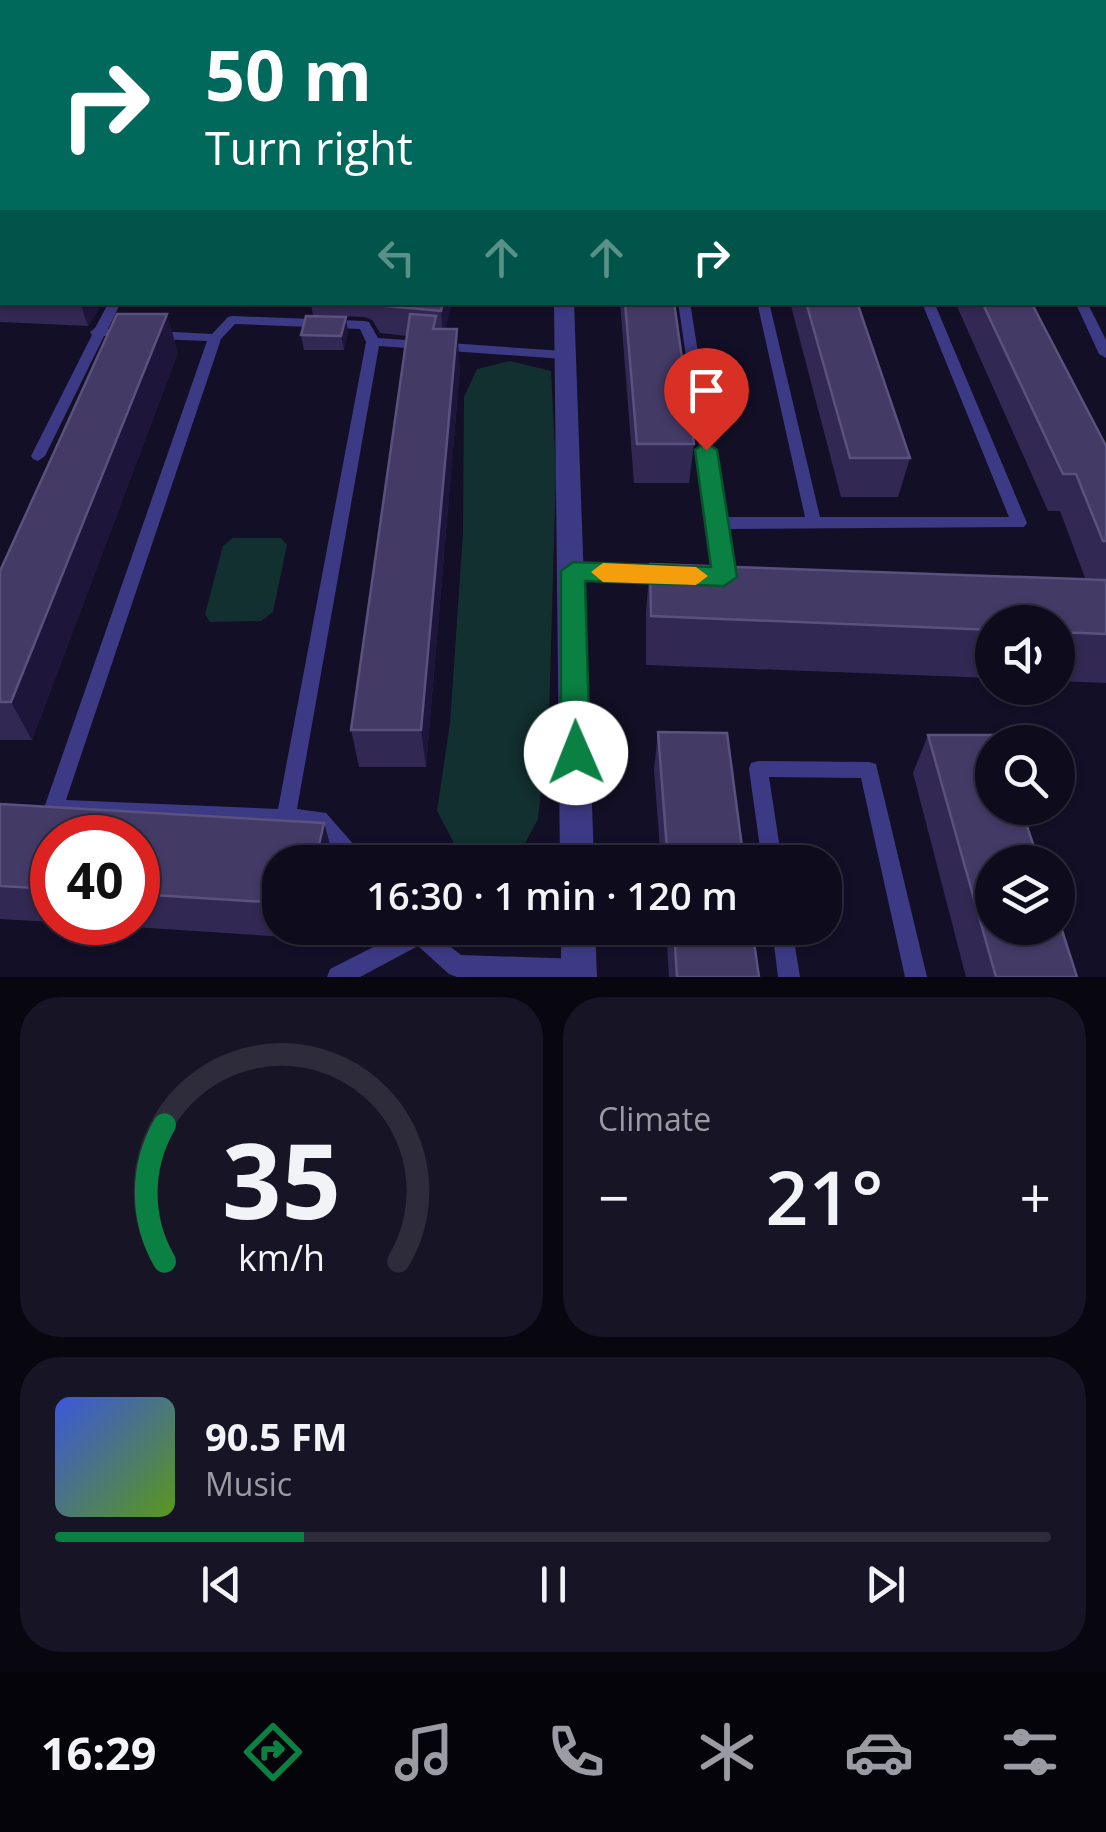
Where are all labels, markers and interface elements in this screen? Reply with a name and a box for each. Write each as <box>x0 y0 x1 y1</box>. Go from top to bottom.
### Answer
text: 50 m <box>205 26 372 122</box>
icon: right <box>40 40 170 170</box>
text: Turn right <box>205 117 413 178</box>
icon: left <box>369 230 424 285</box>
icon: ahead <box>474 230 529 285</box>
icon: ahead <box>579 230 634 285</box>
icon: right <box>684 230 739 285</box>
pin <box>664 348 749 451</box>
icon: arrive <box>679 363 734 418</box>
map controls <box>975 605 1075 945</box>
button: sound <box>975 605 1075 705</box>
position arrow <box>524 701 628 805</box>
button: search <box>975 725 1075 825</box>
speed limit sign: 40 <box>30 815 160 945</box>
button: layers <box>975 845 1075 945</box>
text: 16:30 · 1 min · 120 m <box>366 869 738 921</box>
text: Climate <box>598 1097 711 1140</box>
text: 35 <box>222 1108 341 1249</box>
text: 21° <box>766 1145 883 1247</box>
text: − <box>598 1159 629 1234</box>
text: + <box>1020 1159 1051 1234</box>
text: km/h <box>238 1233 325 1281</box>
text: 90.5 FM <box>205 1410 348 1462</box>
text: Music <box>205 1462 292 1505</box>
icon: previous <box>194 1557 249 1612</box>
icon: pause <box>526 1557 581 1612</box>
icon: next <box>858 1557 913 1612</box>
icon: directions <box>238 1717 308 1787</box>
icon: music <box>389 1717 459 1787</box>
icon: phone <box>541 1717 611 1787</box>
icon: climate <box>692 1717 762 1787</box>
icon: car <box>844 1717 914 1787</box>
icon: filters <box>995 1717 1065 1787</box>
text: 16:29 <box>41 1722 156 1783</box>

